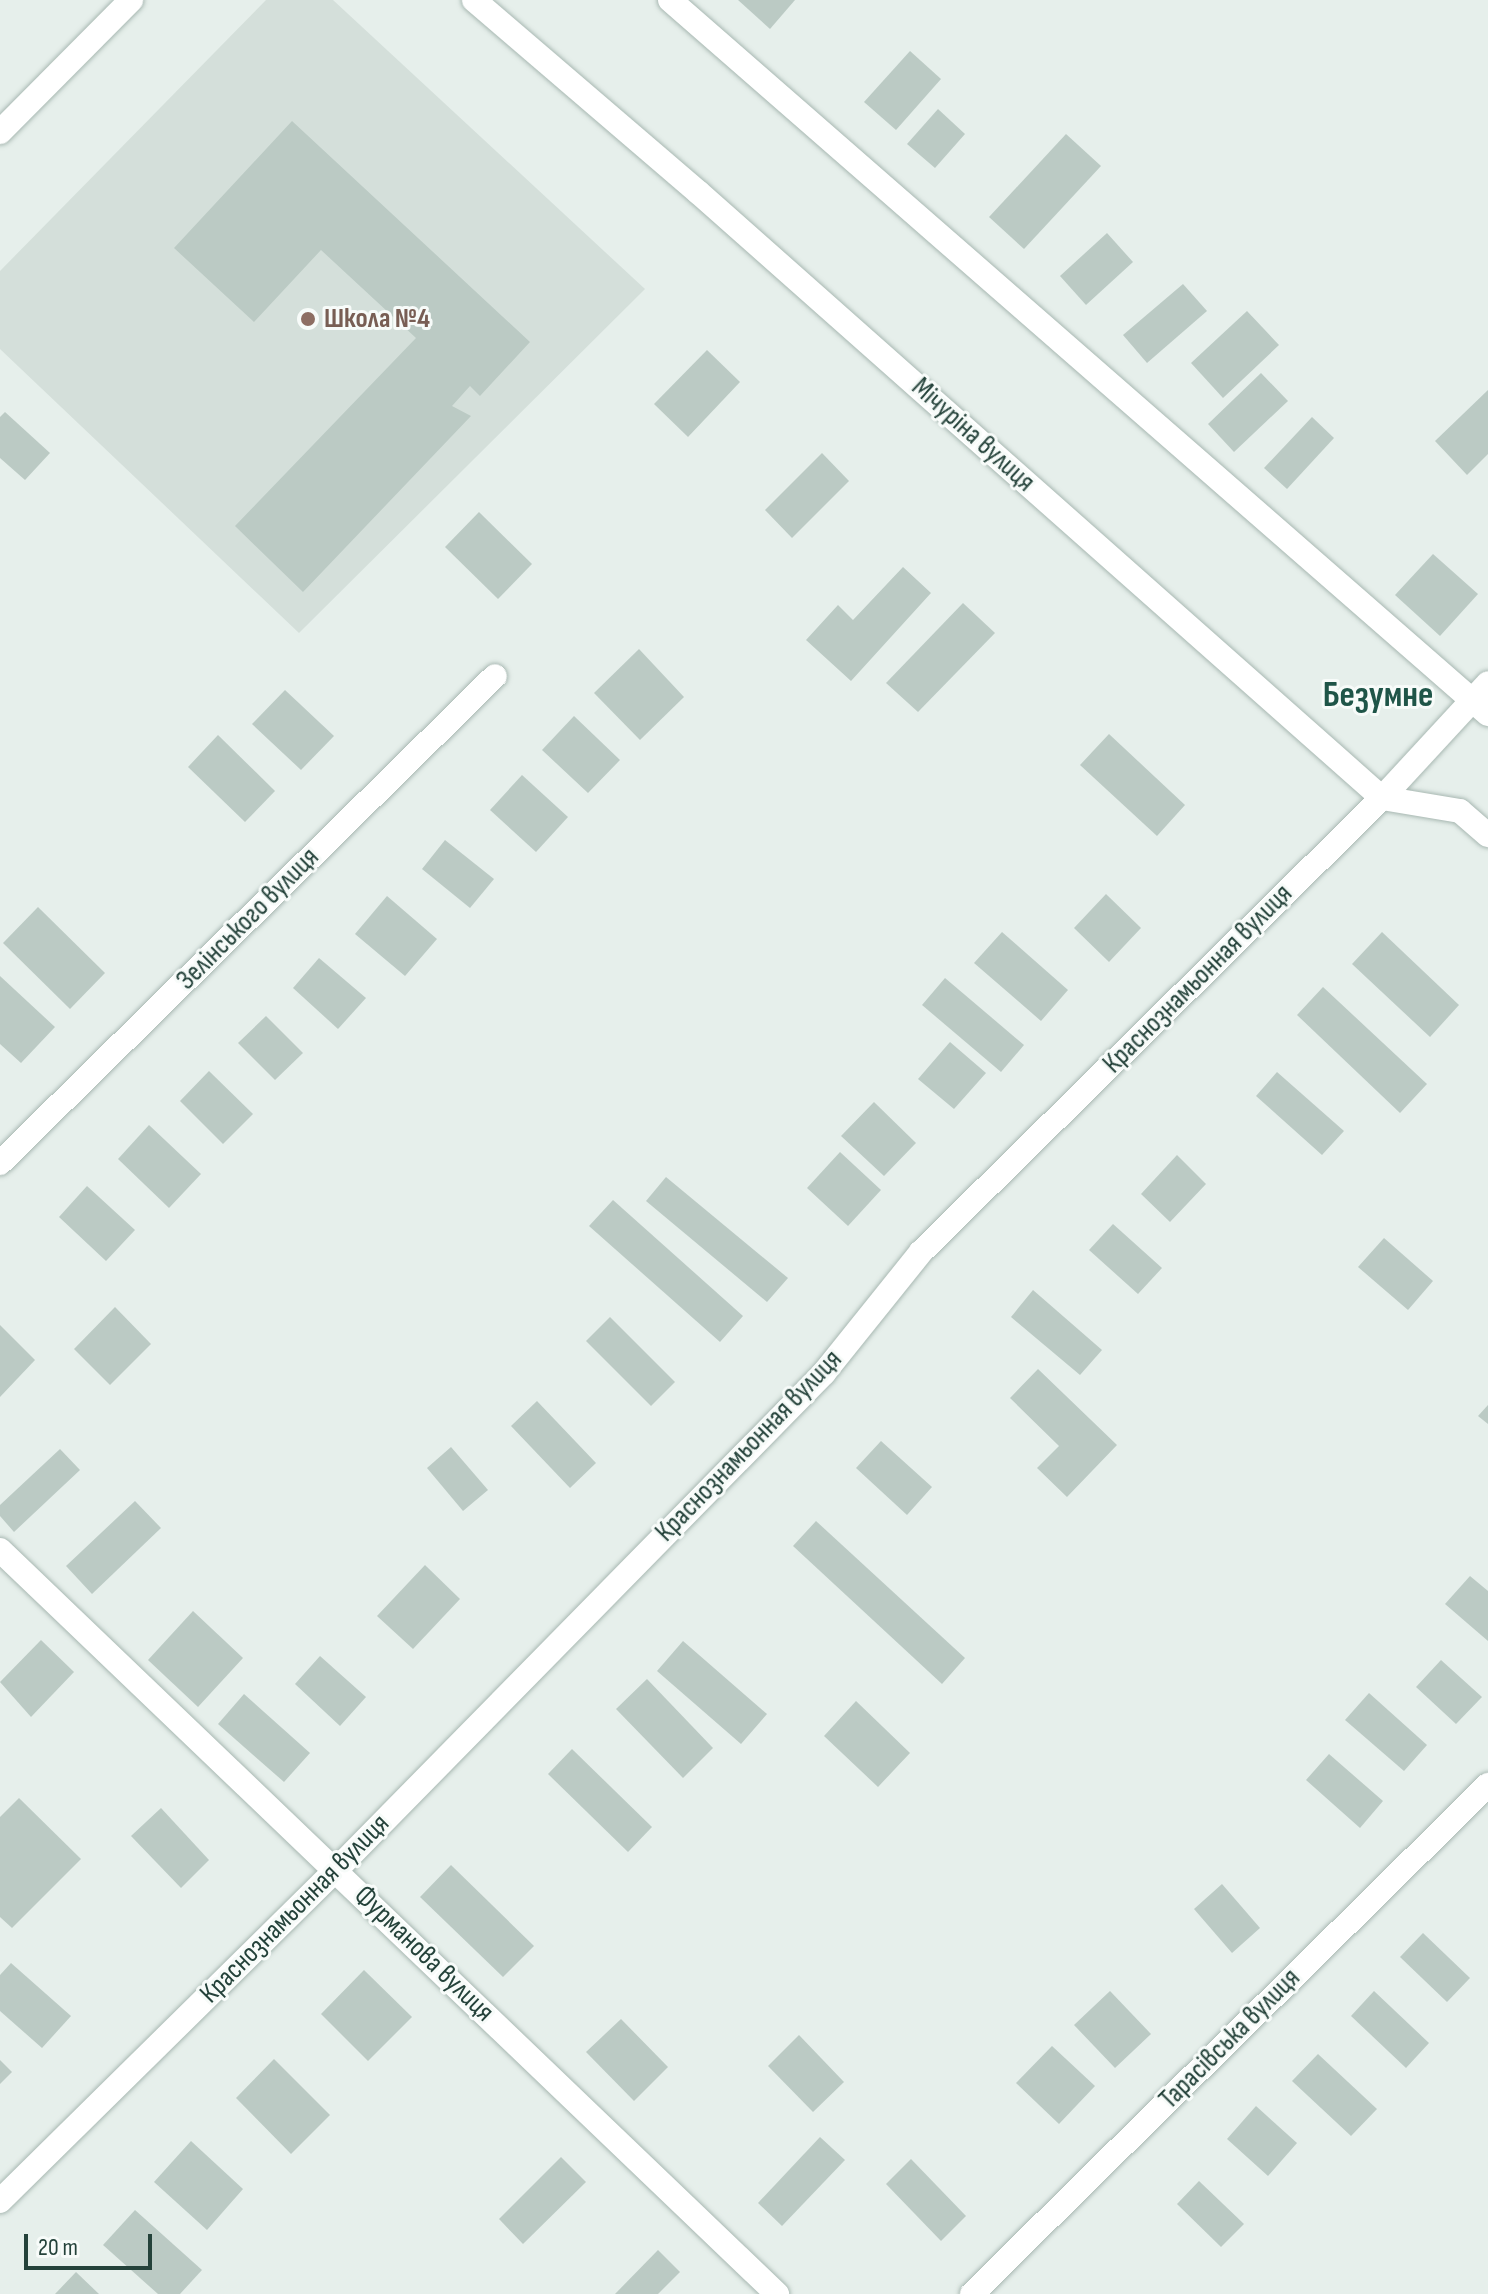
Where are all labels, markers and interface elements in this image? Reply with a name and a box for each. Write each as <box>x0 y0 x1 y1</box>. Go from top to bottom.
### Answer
place label: Школа №4 <box>324 302 430 336</box>
marker: Школа №4 <box>299 310 317 328</box>
street label: Мічуріна вулиця <box>904 371 1042 499</box>
district label: Безумне <box>1323 674 1433 718</box>
street label: Зелінського вулиця <box>170 841 326 997</box>
street label: Краснознамьонная вулиця <box>1096 877 1300 1081</box>
street label: Краснознамьонная вулиця <box>649 1343 849 1549</box>
street label: Краснознамьонная вулиця <box>193 1807 397 2011</box>
street label: Фурманова вулиця <box>347 1879 501 2029</box>
street label: Тарасівська вулиця <box>1153 1962 1307 2116</box>
scale bar <box>28 2218 156 2268</box>
text: 20 m <box>38 2233 78 2262</box>

